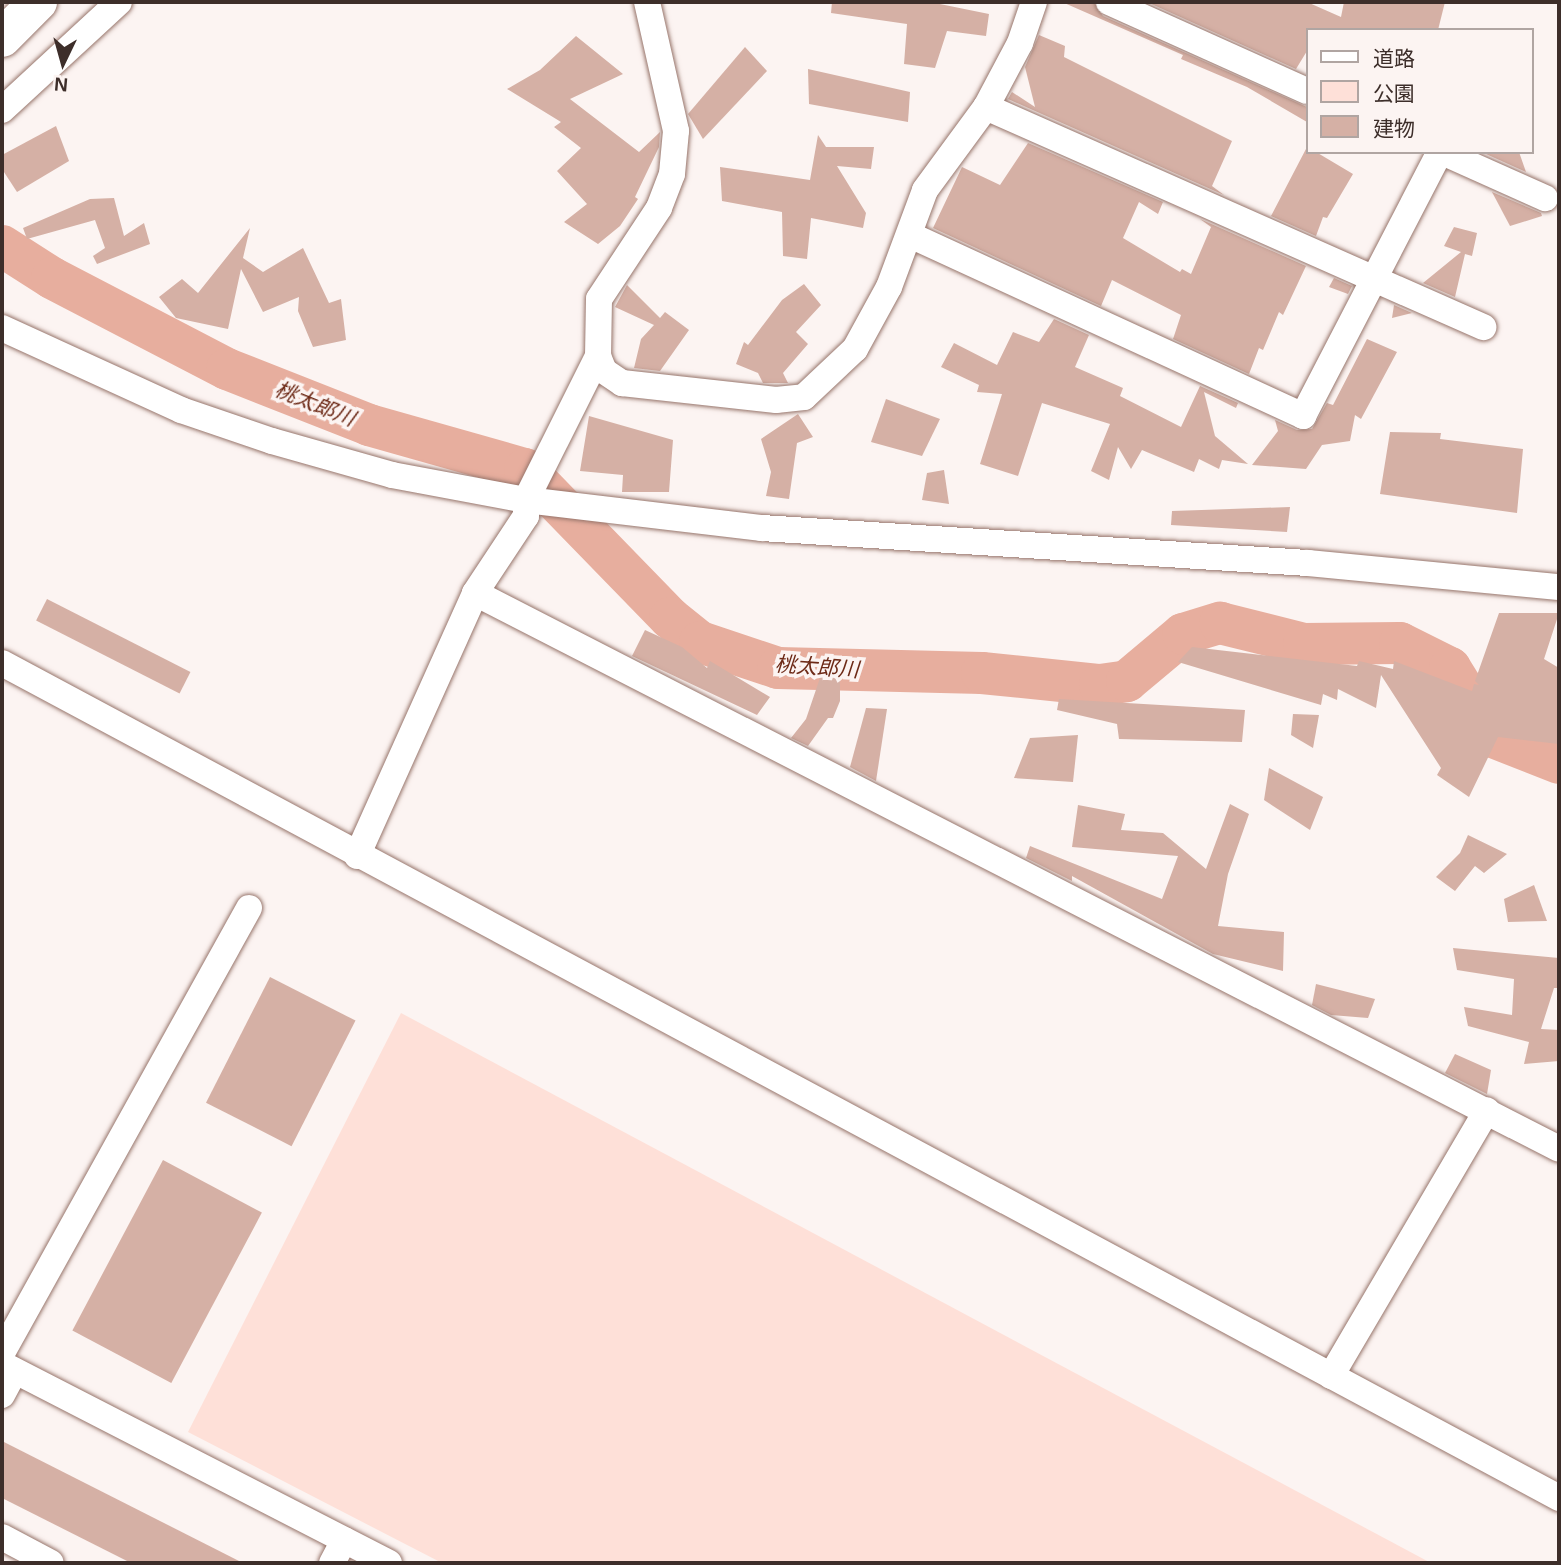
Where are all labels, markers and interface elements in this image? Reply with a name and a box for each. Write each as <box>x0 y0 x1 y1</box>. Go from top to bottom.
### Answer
north arrow <box>28 28 98 98</box>
legend <box>1306 28 1533 154</box>
text: 道路 <box>1373 47 1415 70</box>
text: N <box>53 73 69 95</box>
text: 公園 <box>1373 82 1415 105</box>
text: 建物 <box>1373 117 1415 140</box>
water label: 桃太郎川 <box>271 377 359 431</box>
water label: 桃太郎川 <box>774 652 860 682</box>

